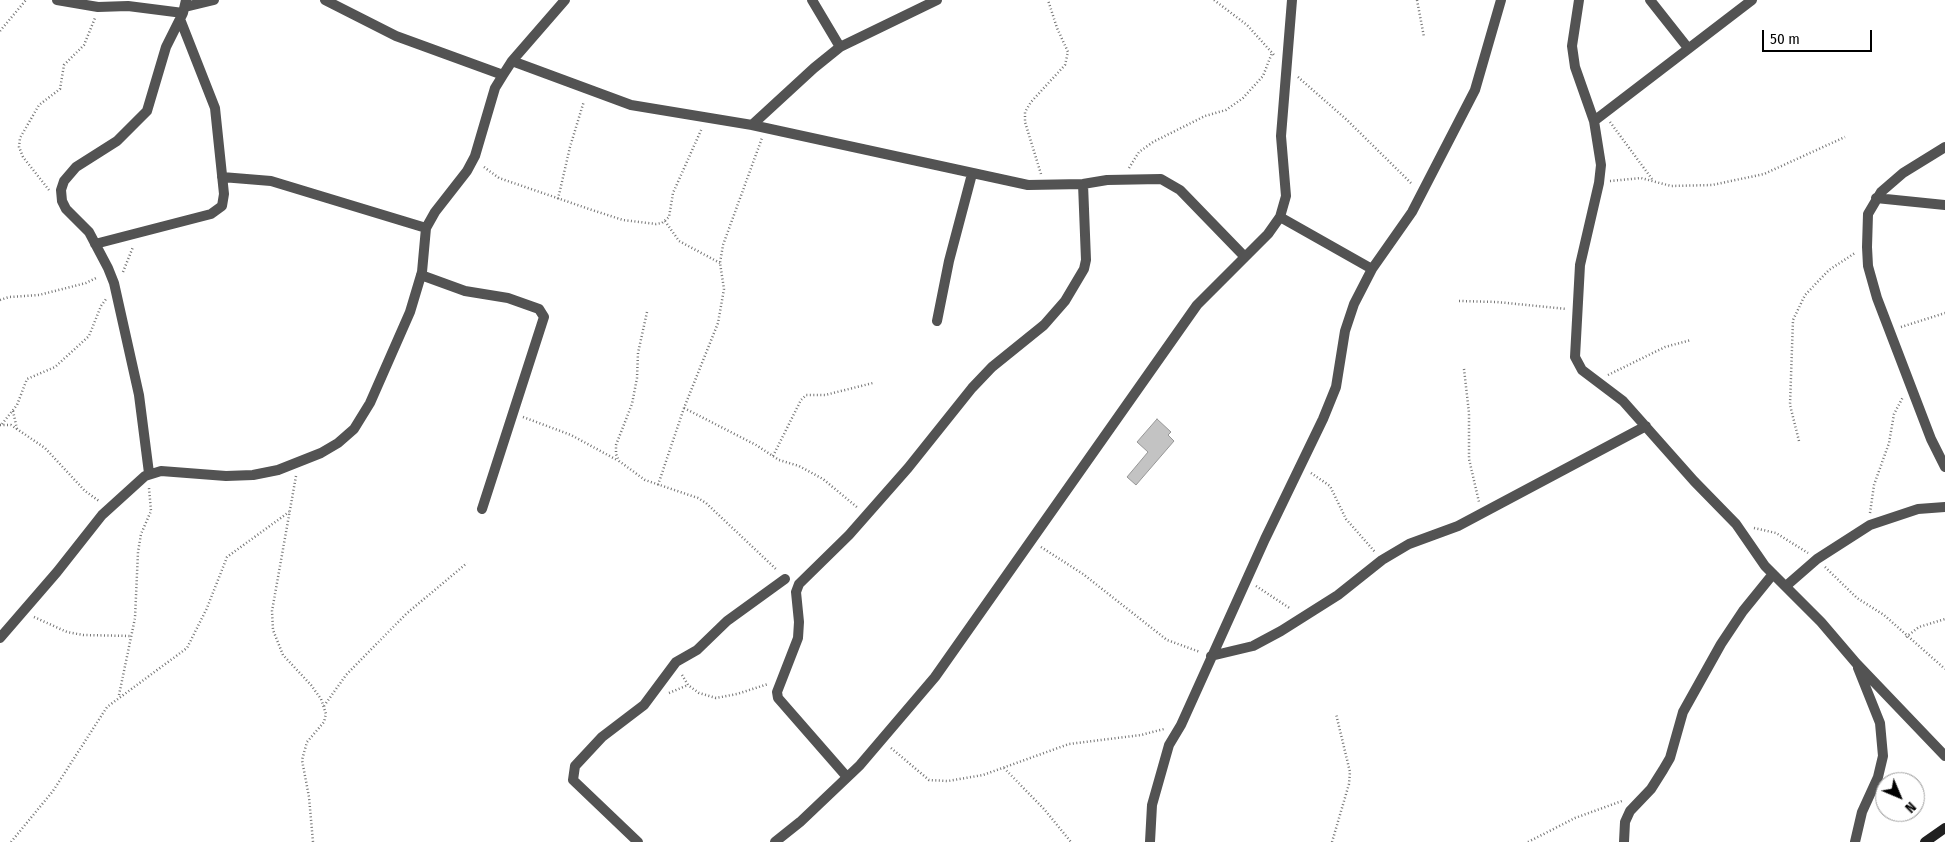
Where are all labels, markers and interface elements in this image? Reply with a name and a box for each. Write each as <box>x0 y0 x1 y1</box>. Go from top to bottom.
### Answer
scale bar <box>1765 20 1875 52</box>
text: 50 m <box>1770 30 1800 48</box>
north arrow <box>1875 772 1925 822</box>
text: N <box>1901 798 1919 816</box>

